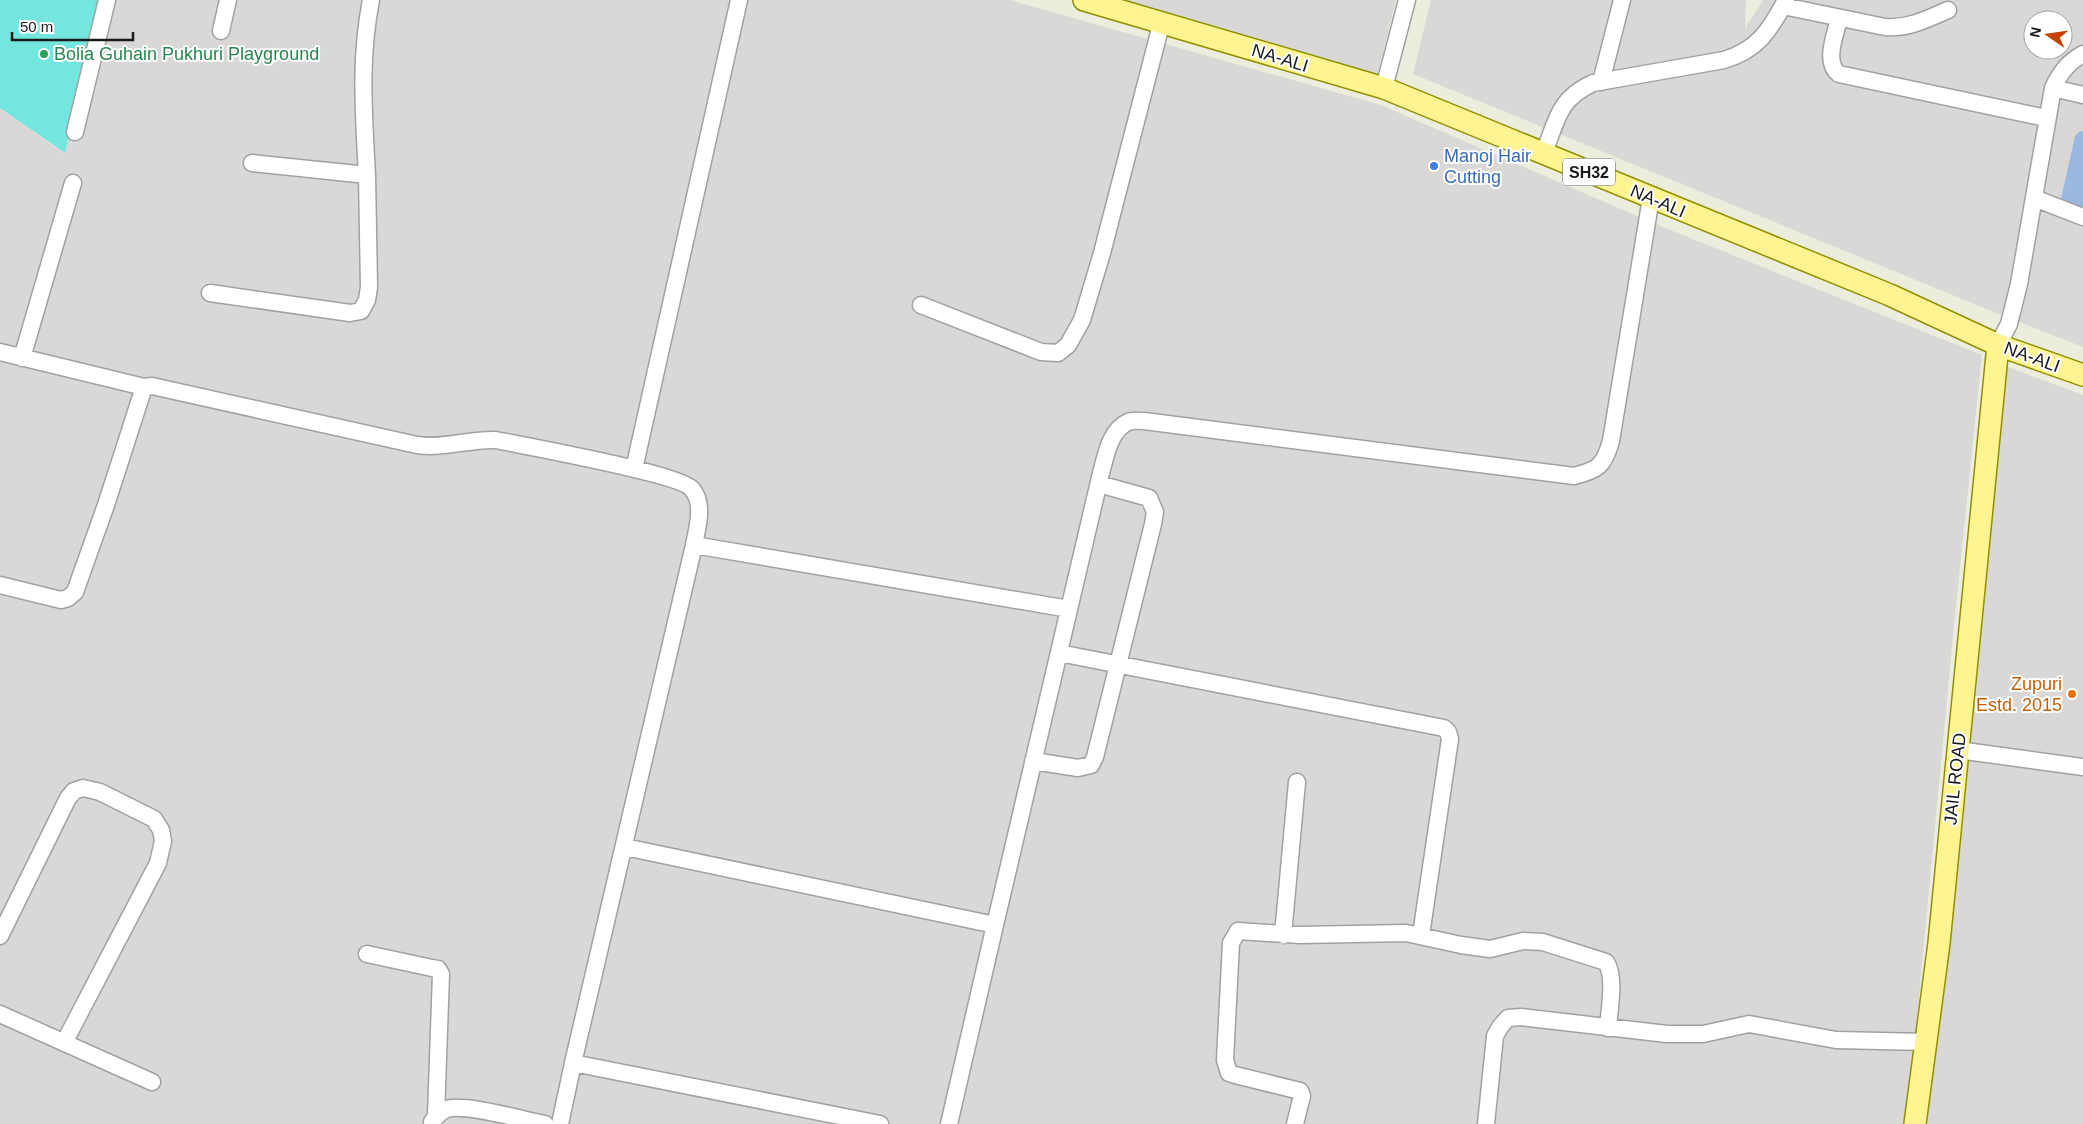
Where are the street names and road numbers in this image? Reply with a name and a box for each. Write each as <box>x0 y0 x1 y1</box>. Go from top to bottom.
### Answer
street label: NA-ALI <box>1249 40 1311 76</box>
road number: SH32 <box>1563 158 1615 186</box>
street label: NA-ALI <box>1627 180 1689 222</box>
street label: NA-ALI <box>2001 338 2063 376</box>
street label: JAIL ROAD <box>1940 732 1970 826</box>

